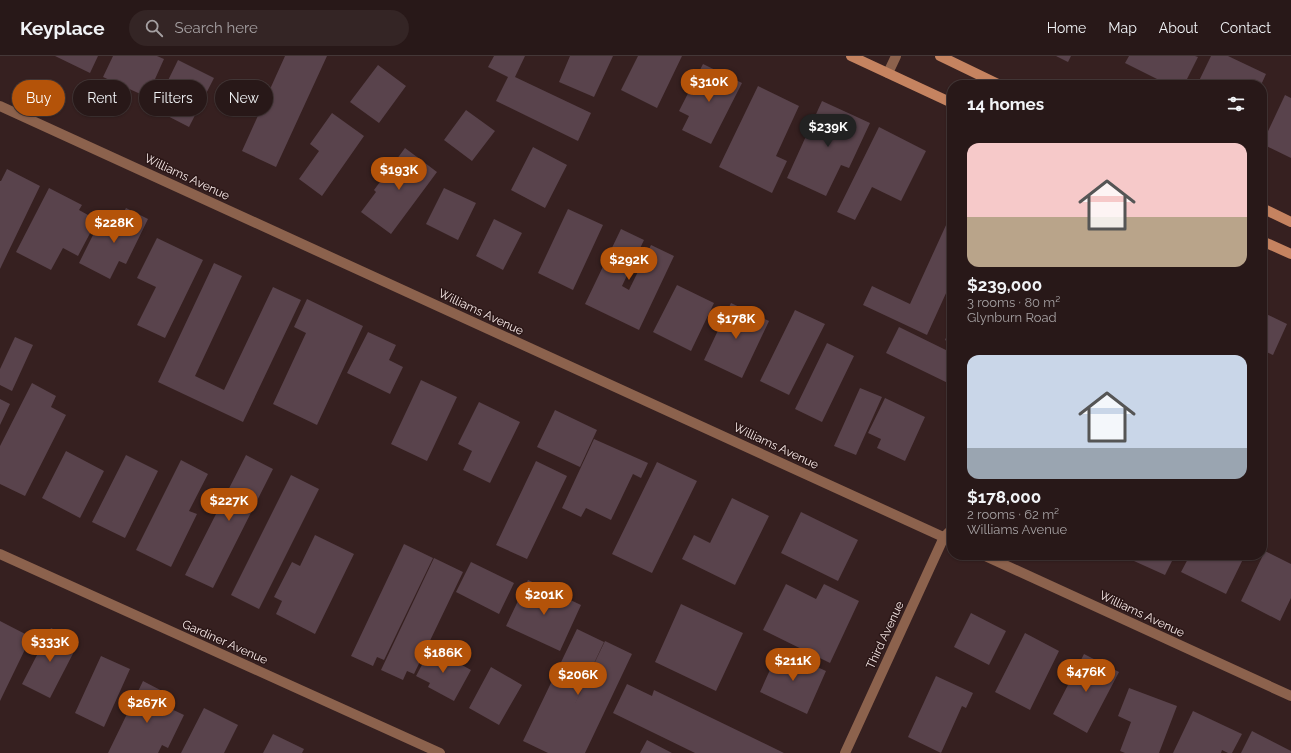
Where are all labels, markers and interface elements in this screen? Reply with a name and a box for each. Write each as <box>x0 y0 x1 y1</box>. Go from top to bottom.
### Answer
search box <box>129 10 409 46</box>
text: Keyplace <box>20 17 105 39</box>
icon: search <box>143 17 165 39</box>
text: Search here <box>175 19 258 37</box>
text: Home <box>1047 20 1086 36</box>
text: Map <box>1108 20 1137 36</box>
text: About <box>1159 20 1198 36</box>
text: Contact <box>1220 20 1271 36</box>
pin: $310K <box>681 69 737 103</box>
text: $310K <box>690 74 728 89</box>
chip: Buy <box>12 80 65 116</box>
chip: Rent <box>73 80 131 116</box>
chip: Filters <box>139 80 207 116</box>
chip: New <box>215 80 273 116</box>
icon: filters <box>1225 93 1247 115</box>
text: 14 homes <box>967 94 1044 114</box>
pin: $239K <box>800 114 856 148</box>
text: $239K <box>808 119 848 134</box>
street label: Williams Avenue <box>142 151 232 203</box>
pin: $193K <box>371 157 427 191</box>
text: $193K <box>380 162 418 177</box>
icon: home <box>1071 169 1143 241</box>
pin: $228K <box>86 210 142 244</box>
text: $228K <box>94 215 134 230</box>
pin: $292K <box>601 247 657 281</box>
text: $292K <box>609 252 649 267</box>
text: $239,000 <box>967 275 1042 295</box>
street label: Williams Avenue <box>436 286 526 338</box>
text: 3 rooms · 80 m² <box>967 295 1060 310</box>
pin: $178K <box>708 306 764 340</box>
text: Glynburn Road <box>967 310 1057 325</box>
text: $178K <box>717 311 755 326</box>
icon: home <box>1071 381 1143 453</box>
street label: Williams Avenue <box>731 420 821 472</box>
text: $178,000 <box>967 487 1041 507</box>
pin: $227K <box>201 488 257 522</box>
text: $227K <box>210 493 248 508</box>
text: 2 rooms · 62 m² <box>967 507 1059 522</box>
text: Williams Avenue <box>967 522 1067 537</box>
pin: $201K <box>516 582 572 616</box>
text: $201K <box>525 587 563 602</box>
street label: Williams Avenue <box>1097 588 1187 640</box>
street label: Third Avenue <box>863 599 907 671</box>
street label: Gardiner Avenue <box>180 617 270 667</box>
pin: $333K <box>22 629 78 663</box>
text: $333K <box>31 634 69 649</box>
pin: $186K <box>415 640 471 674</box>
text: $186K <box>423 645 463 660</box>
pin: $211K <box>765 648 821 682</box>
text: $211K <box>774 653 812 668</box>
pin: $476K <box>1058 659 1114 693</box>
pin: $206K <box>550 662 606 696</box>
text: $476K <box>1066 664 1106 679</box>
text: $206K <box>558 667 598 682</box>
pin: $267K <box>119 690 175 724</box>
text: $267K <box>127 695 167 710</box>

